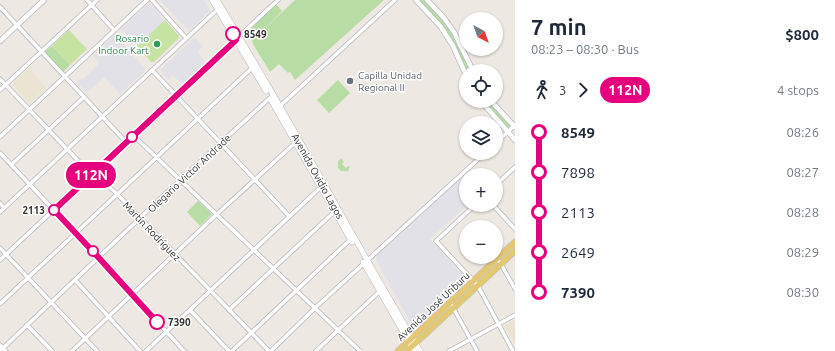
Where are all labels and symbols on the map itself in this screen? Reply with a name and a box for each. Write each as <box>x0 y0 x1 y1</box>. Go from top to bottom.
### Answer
north arrow <box>459 12 503 56</box>
marker: 8549 <box>225 26 241 42</box>
place label: 8549 <box>244 29 267 40</box>
place label: Rosario Indoor Kart <box>98 33 149 56</box>
marker: Rosario Indoor Kart <box>152 39 162 49</box>
place label: Capilla Unidad Regional II <box>358 70 422 93</box>
marker: Capilla Unidad Regional II <box>345 76 355 86</box>
unlabelled marker <box>126 131 138 143</box>
street label: Olegario Victor Andrade <box>146 132 233 215</box>
street label: Avenida Ovidio Lagos <box>290 132 346 221</box>
line badge: 112N <box>63 162 119 188</box>
street label: Martín Rodríguez <box>121 200 183 263</box>
marker: 2113 <box>48 204 60 216</box>
place label: 2113 <box>22 205 45 216</box>
unlabelled marker <box>87 245 99 257</box>
street label: Avenida José Uriburu <box>395 270 472 343</box>
marker: 7390 <box>149 314 165 330</box>
place label: 7390 <box>168 317 191 328</box>

